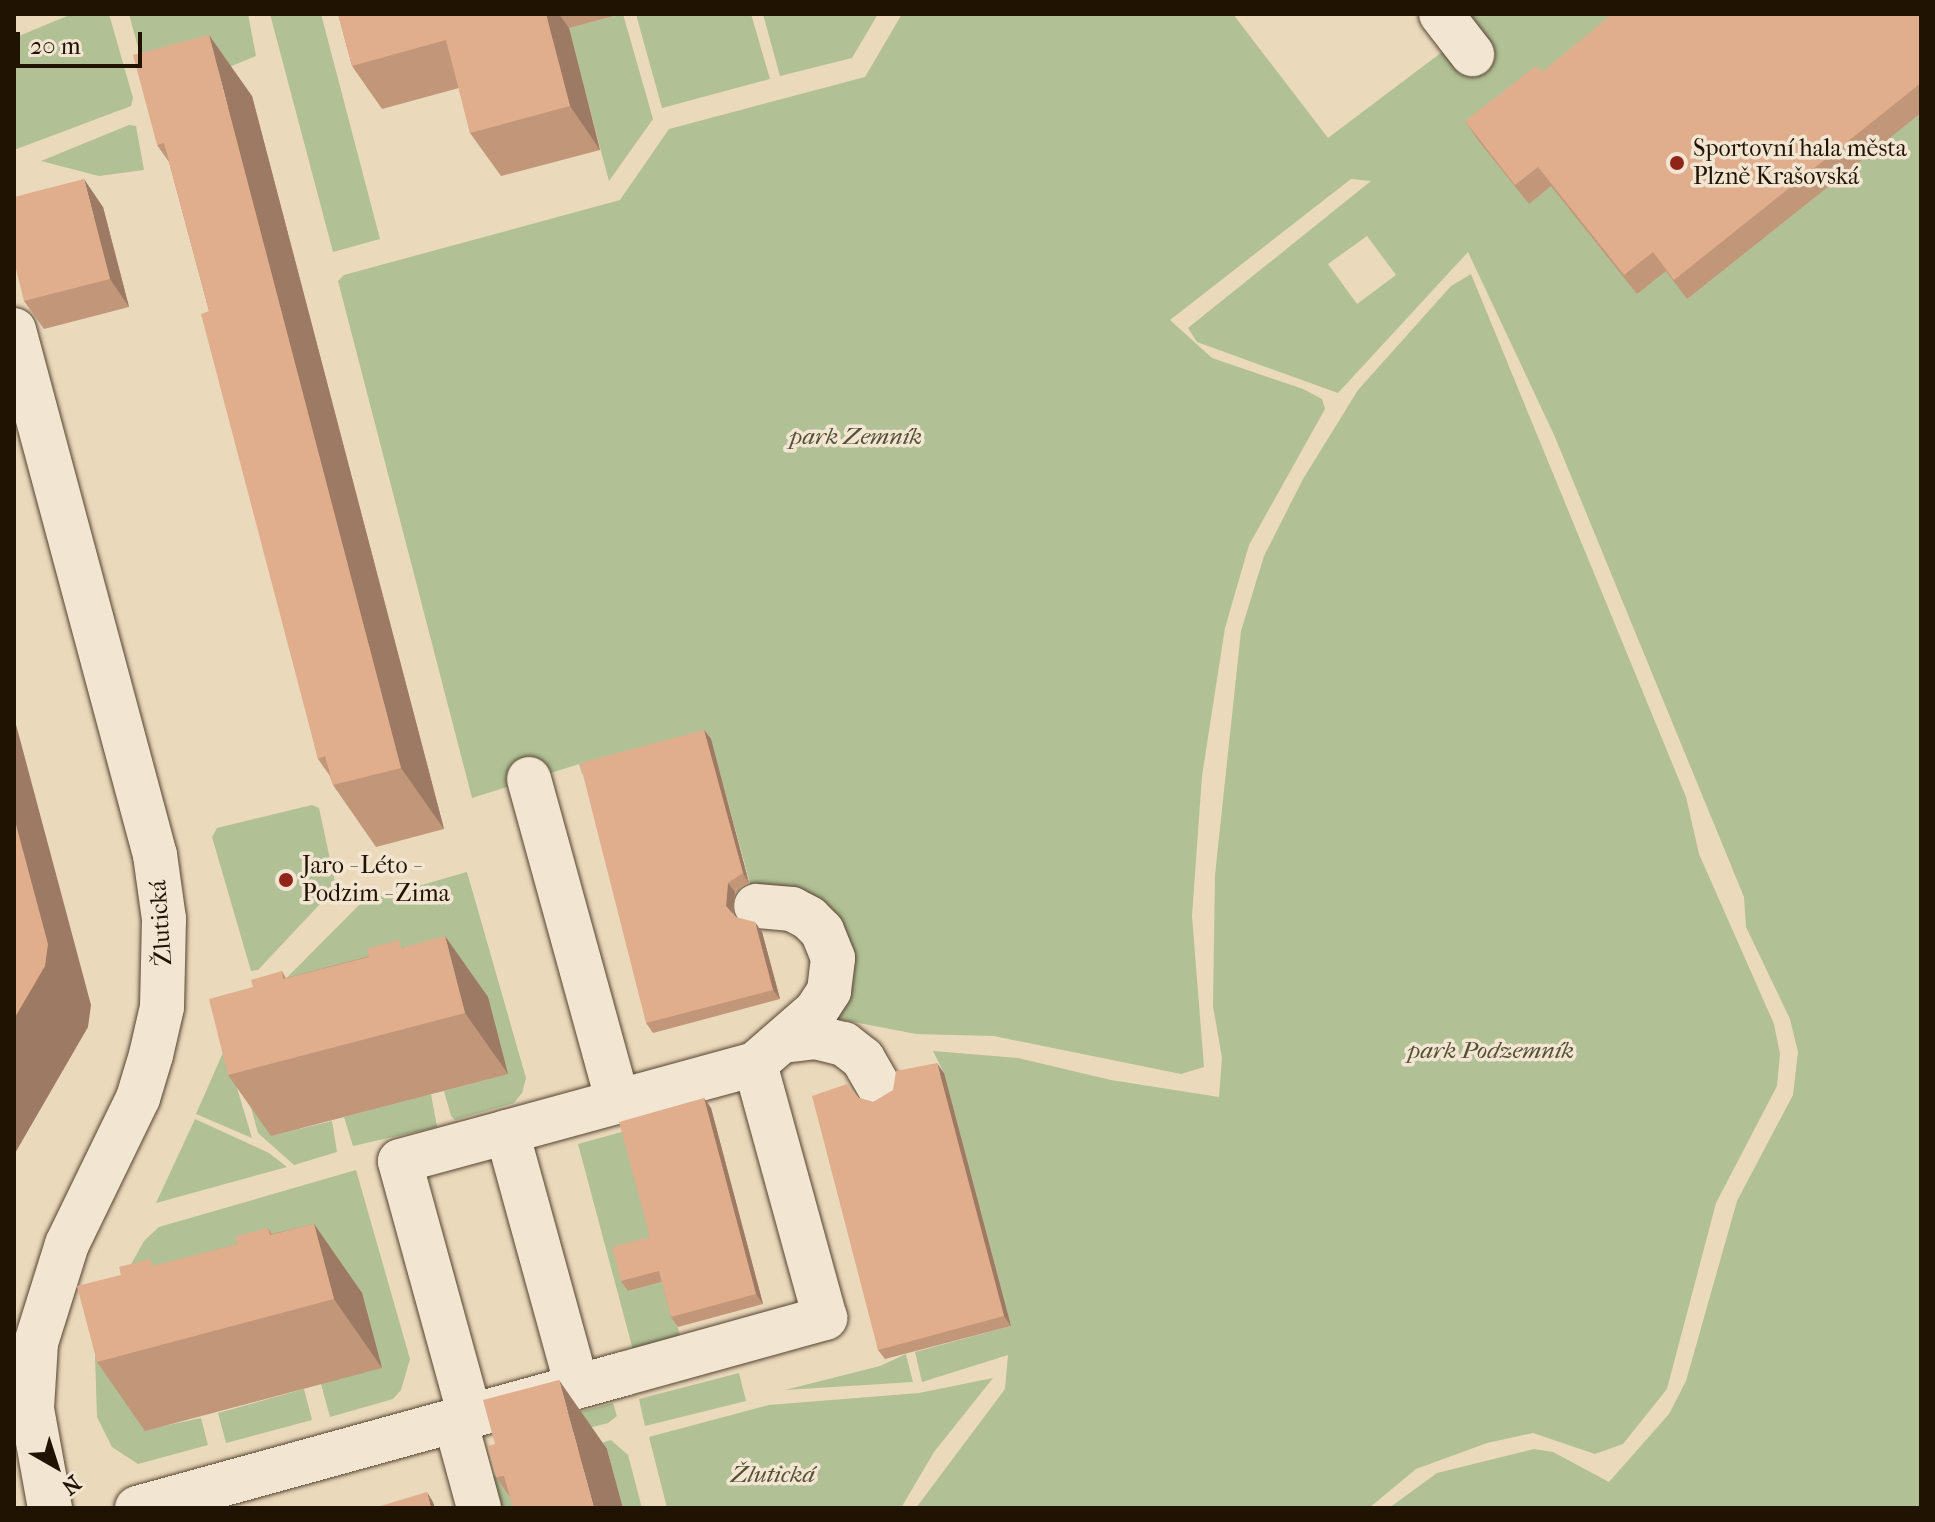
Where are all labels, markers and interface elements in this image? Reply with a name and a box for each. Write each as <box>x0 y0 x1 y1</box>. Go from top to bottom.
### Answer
scale bar <box>20 16 146 66</box>
text: 20 m <box>30 32 81 60</box>
place label: Sportovní hala města Plzně Krašovská <box>1693 135 1907 191</box>
marker: Sportovní hala města Plzně Krašovská <box>1668 154 1686 172</box>
park label: park Zemník <box>790 423 922 451</box>
place label: Jaro - Léto - Podzim - Zima <box>302 852 450 908</box>
marker: Jaro - Léto - Podzim - Zima <box>277 871 295 889</box>
street label: Žlutická <box>144 879 178 967</box>
park label: park Podzemník <box>1408 1037 1574 1065</box>
north arrow <box>16 1426 96 1506</box>
park label: Žlutická <box>731 1461 815 1489</box>
text: N <box>56 1469 86 1500</box>

